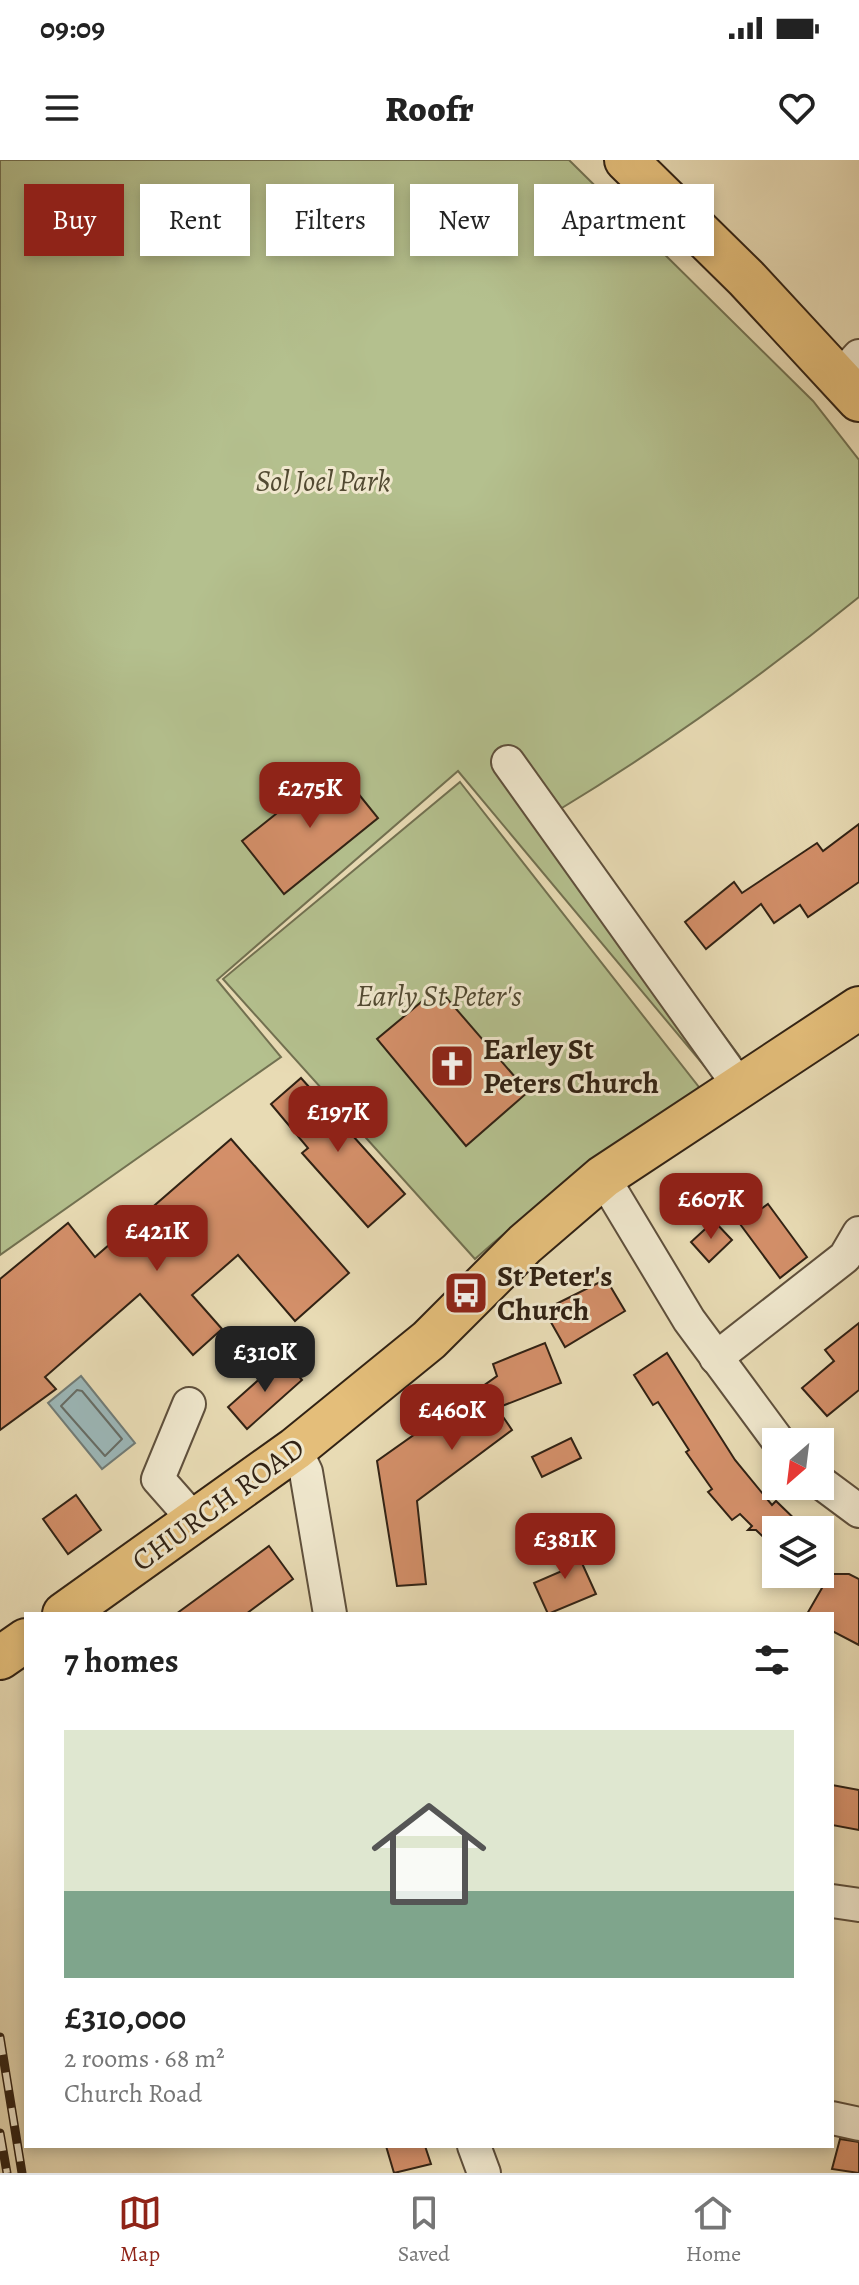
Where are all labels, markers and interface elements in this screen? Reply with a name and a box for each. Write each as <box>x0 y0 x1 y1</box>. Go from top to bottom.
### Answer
text: 09:09 <box>40 8 105 48</box>
text: Roofr <box>385 84 474 133</box>
icon: menu <box>40 86 84 130</box>
icon: heart <box>775 86 819 130</box>
chip: Buy <box>24 184 124 256</box>
chip: Rent <box>140 184 250 256</box>
chip: Filters <box>266 184 394 256</box>
chip: New <box>410 184 518 256</box>
chip: Apartment <box>534 184 714 256</box>
park label: Sol Joel Park <box>255 461 391 501</box>
pin: £275K <box>254 762 366 830</box>
text: £275K <box>277 770 343 805</box>
park label: Early St Peter's <box>356 976 522 1016</box>
place label: Earley St Peters Church <box>483 1029 659 1103</box>
church icon: Earley St Peters Church <box>428 1042 476 1090</box>
pin: £197K <box>282 1086 394 1154</box>
text: £197K <box>306 1094 370 1129</box>
pin: £607K <box>655 1173 767 1241</box>
text: £607K <box>678 1181 744 1216</box>
pin: £421K <box>101 1205 213 1273</box>
text: £421K <box>125 1213 189 1248</box>
place label: St Peter's Church <box>497 1256 612 1330</box>
bus stop icon: St Peter's Church <box>442 1269 490 1317</box>
pin: £310K <box>209 1326 321 1394</box>
text: £310K <box>233 1334 297 1369</box>
pin: £460K <box>396 1384 508 1452</box>
text: £460K <box>418 1392 486 1427</box>
street label: CHURCH ROAD <box>124 1428 312 1580</box>
north arrow <box>762 1428 834 1500</box>
map controls <box>762 1428 834 1588</box>
pin: £381K <box>509 1513 621 1581</box>
button: layers <box>762 1516 834 1588</box>
text: £381K <box>533 1521 597 1556</box>
text: 7 homes <box>64 1637 179 1684</box>
icon: filters <box>750 1638 794 1682</box>
icon: home <box>357 1782 501 1926</box>
text: £310,000 <box>64 1994 186 2041</box>
text: 2 rooms · 68 m² <box>64 2041 225 2076</box>
text: Church Road <box>64 2076 202 2111</box>
tab: Map <box>118 2191 162 2269</box>
tab: Saved <box>398 2191 450 2269</box>
tab: Home <box>686 2191 741 2269</box>

